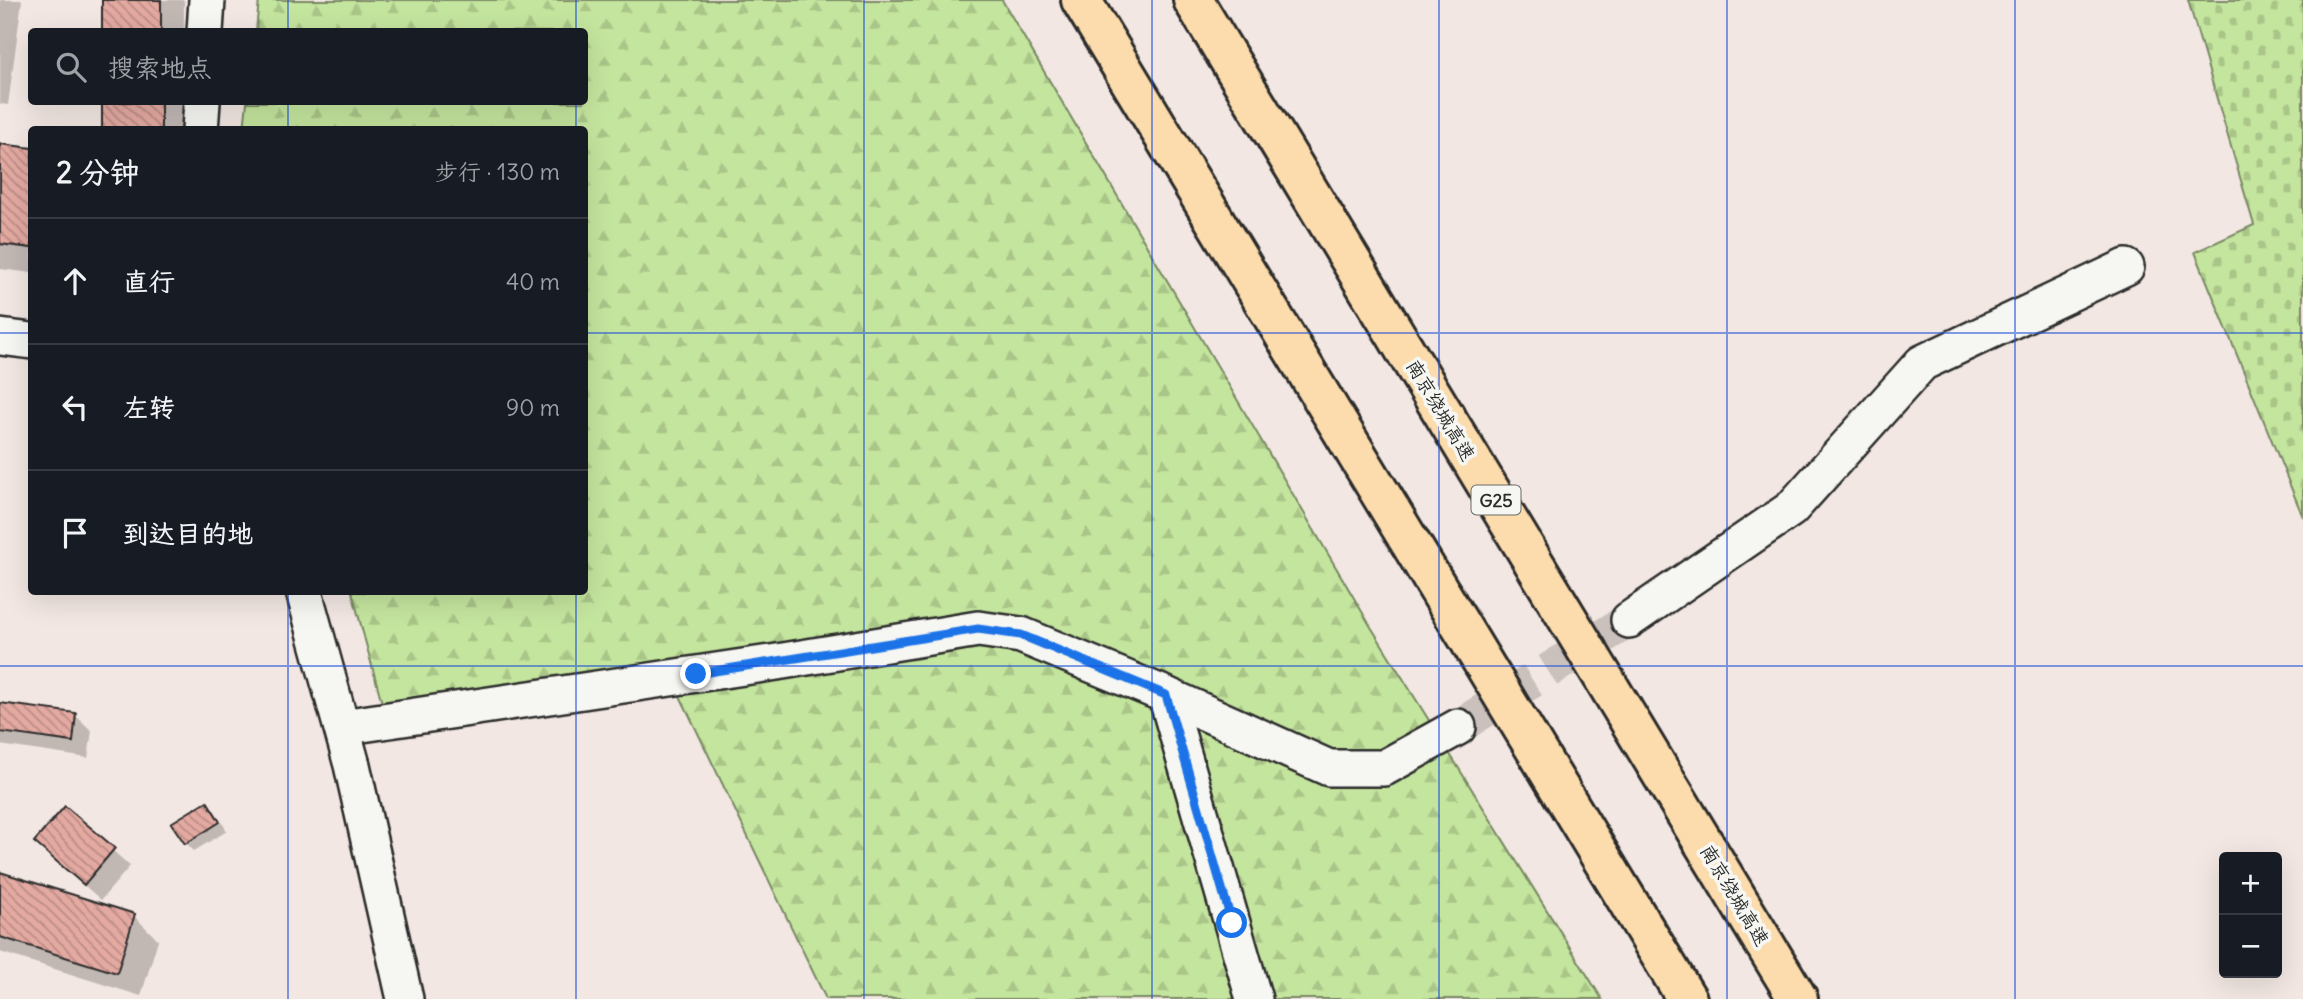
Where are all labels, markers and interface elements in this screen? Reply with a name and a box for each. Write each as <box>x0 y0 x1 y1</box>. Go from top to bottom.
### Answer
search box <box>28 28 588 105</box>
icon: search <box>52 48 90 86</box>
text: 搜索地点 <box>108 51 212 84</box>
text: 2 分钟 <box>56 153 140 191</box>
text: 步行 · 130 m <box>435 157 560 186</box>
icon: ahead <box>56 262 94 300</box>
text: 直行 <box>123 265 175 298</box>
text: 40 m <box>506 267 560 296</box>
street label: 南京绕城高速 <box>1401 355 1481 465</box>
icon: left <box>56 388 94 426</box>
text: 左转 <box>123 391 175 424</box>
text: 90 m <box>506 393 560 422</box>
road number: G25 <box>1472 486 1520 514</box>
icon: arrive <box>56 514 94 552</box>
text: 到达目的地 <box>123 517 253 550</box>
route end <box>680 658 711 689</box>
street label: 南京绕城高速 <box>1695 840 1775 950</box>
map controls <box>2219 852 2282 978</box>
button: + <box>2219 852 2282 915</box>
route start <box>1216 907 1247 938</box>
button: − <box>2219 915 2282 978</box>

